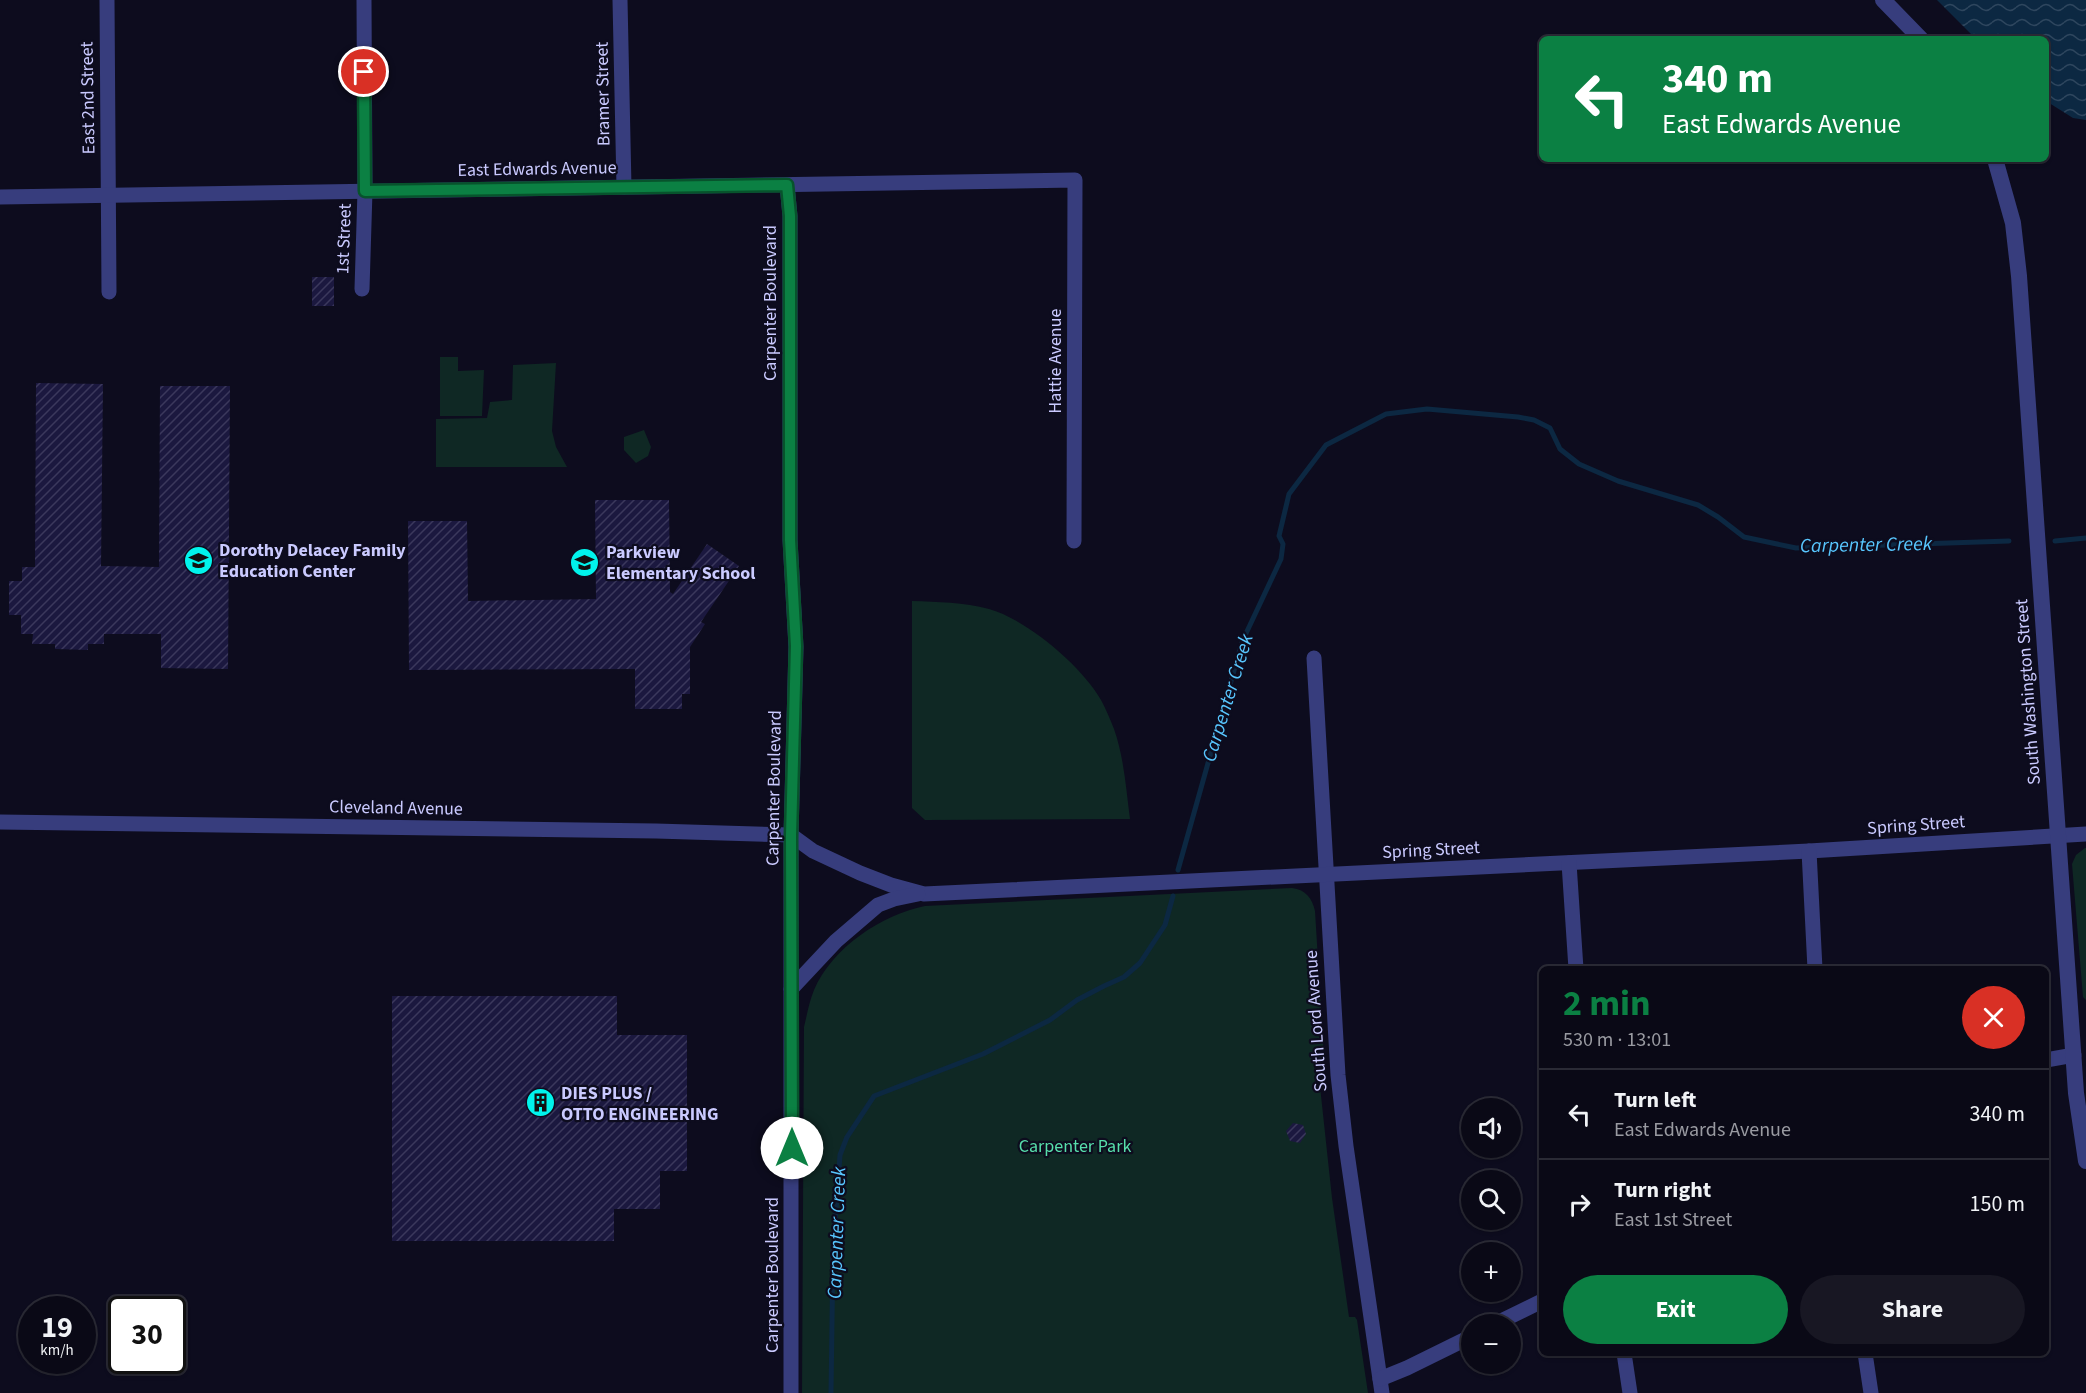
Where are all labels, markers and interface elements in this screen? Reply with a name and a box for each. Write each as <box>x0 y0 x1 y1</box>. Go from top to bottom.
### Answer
street label: East 2nd Street <box>75 41 101 155</box>
street label: Bramer Street <box>590 42 616 146</box>
pin <box>338 46 389 97</box>
text: 340 m <box>1662 49 1773 109</box>
icon: arrive <box>347 55 380 88</box>
icon: left <box>1563 60 1641 138</box>
text: East Edwards Avenue <box>1662 105 1901 144</box>
street label: East Edwards Avenue <box>457 155 617 183</box>
street label: 1st Street <box>330 203 358 275</box>
street label: Carpenter Boulevard <box>758 225 783 381</box>
street label: Hattie Avenue <box>1043 309 1068 413</box>
water label: Carpenter Creek <box>1800 530 1933 560</box>
place label: Dorothy Delacey Family Education Center <box>219 538 406 584</box>
place label: Parkview Elementary School <box>606 540 756 586</box>
school or university icon: Dorothy Delacey Family Education Center <box>182 544 214 576</box>
school or university icon: Parkview Elementary School <box>569 546 601 578</box>
street label: South Washington Street <box>2009 598 2047 786</box>
water label: Carpenter Creek <box>1195 630 1261 765</box>
street label: Carpenter Boulevard <box>760 710 788 866</box>
street label: Cleveland Avenue <box>329 794 463 822</box>
street label: Spring Street <box>1866 809 1966 841</box>
street label: Spring Street <box>1381 835 1481 865</box>
street label: South Lord Avenue <box>1299 949 1333 1093</box>
text: 2 min <box>1563 978 1651 1029</box>
button: close <box>1962 986 2025 1049</box>
text: 530 m · 13:01 <box>1563 1026 1671 1054</box>
place label: DIES PLUS / OTTO ENGINEERING <box>561 1081 719 1127</box>
text: Turn left <box>1614 1084 1696 1116</box>
building icon: DIES PLUS / OTTO ENGINEERING <box>524 1087 556 1119</box>
map controls <box>1461 1098 1521 1374</box>
button: sound <box>1461 1098 1521 1158</box>
icon: left <box>1563 1098 1596 1131</box>
text: 340 m <box>1970 1098 2025 1130</box>
position arrow <box>760 1116 824 1180</box>
text: East Edwards Avenue <box>1614 1116 1791 1144</box>
park label: Carpenter Park <box>1019 1134 1131 1159</box>
water label: Carpenter Creek <box>821 1166 853 1300</box>
button: search <box>1461 1170 1521 1230</box>
text: Turn right <box>1614 1174 1711 1206</box>
icon: right <box>1563 1188 1596 1221</box>
text: 150 m <box>1970 1188 2025 1220</box>
street label: Carpenter Boulevard <box>760 1197 785 1353</box>
text: East 1st Street <box>1614 1206 1732 1234</box>
button: + <box>1461 1242 1521 1302</box>
button: Exit <box>1563 1275 1788 1344</box>
button: Share <box>1800 1275 2025 1344</box>
speed limit sign: 30 <box>108 1296 186 1374</box>
text: 19 <box>41 1306 73 1349</box>
button: − <box>1461 1314 1521 1374</box>
text: km/h <box>40 1340 74 1361</box>

